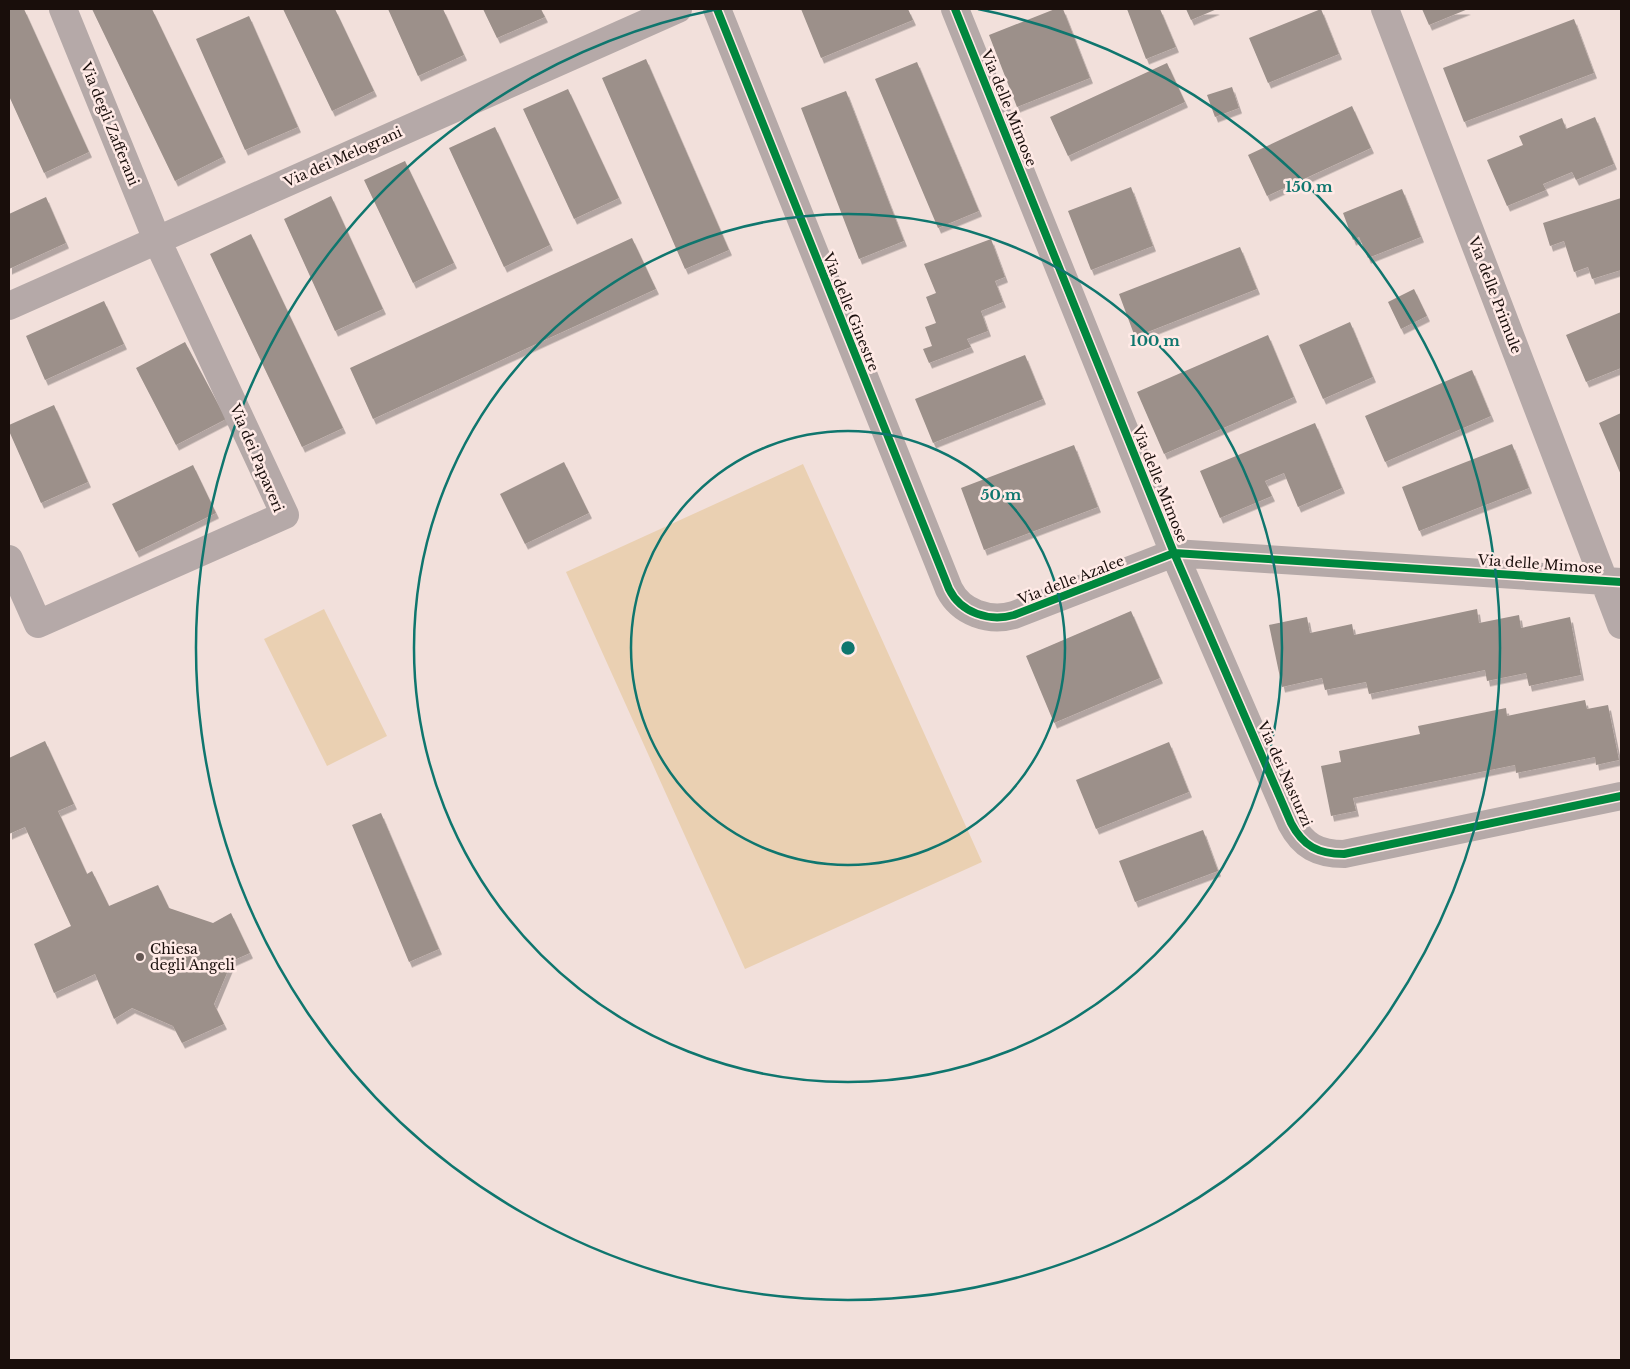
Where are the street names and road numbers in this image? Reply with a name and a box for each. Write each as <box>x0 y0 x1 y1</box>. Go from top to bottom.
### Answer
street label: Via delle Mimose <box>977 46 1041 169</box>
street label: Via degli Zafferani <box>77 59 143 189</box>
street label: Via dei Melograni <box>280 123 405 192</box>
street label: Via delle Primule <box>1464 233 1526 356</box>
street label: Via delle Ginestre <box>819 249 883 374</box>
street label: Via dei Papaveri <box>226 400 288 515</box>
street label: Via delle Mimose <box>1128 422 1192 545</box>
street label: Via delle Azalee <box>1014 551 1127 609</box>
street label: Via delle Mimose <box>1476 551 1603 577</box>
street label: Via dei Nasturzi <box>1253 718 1316 830</box>

